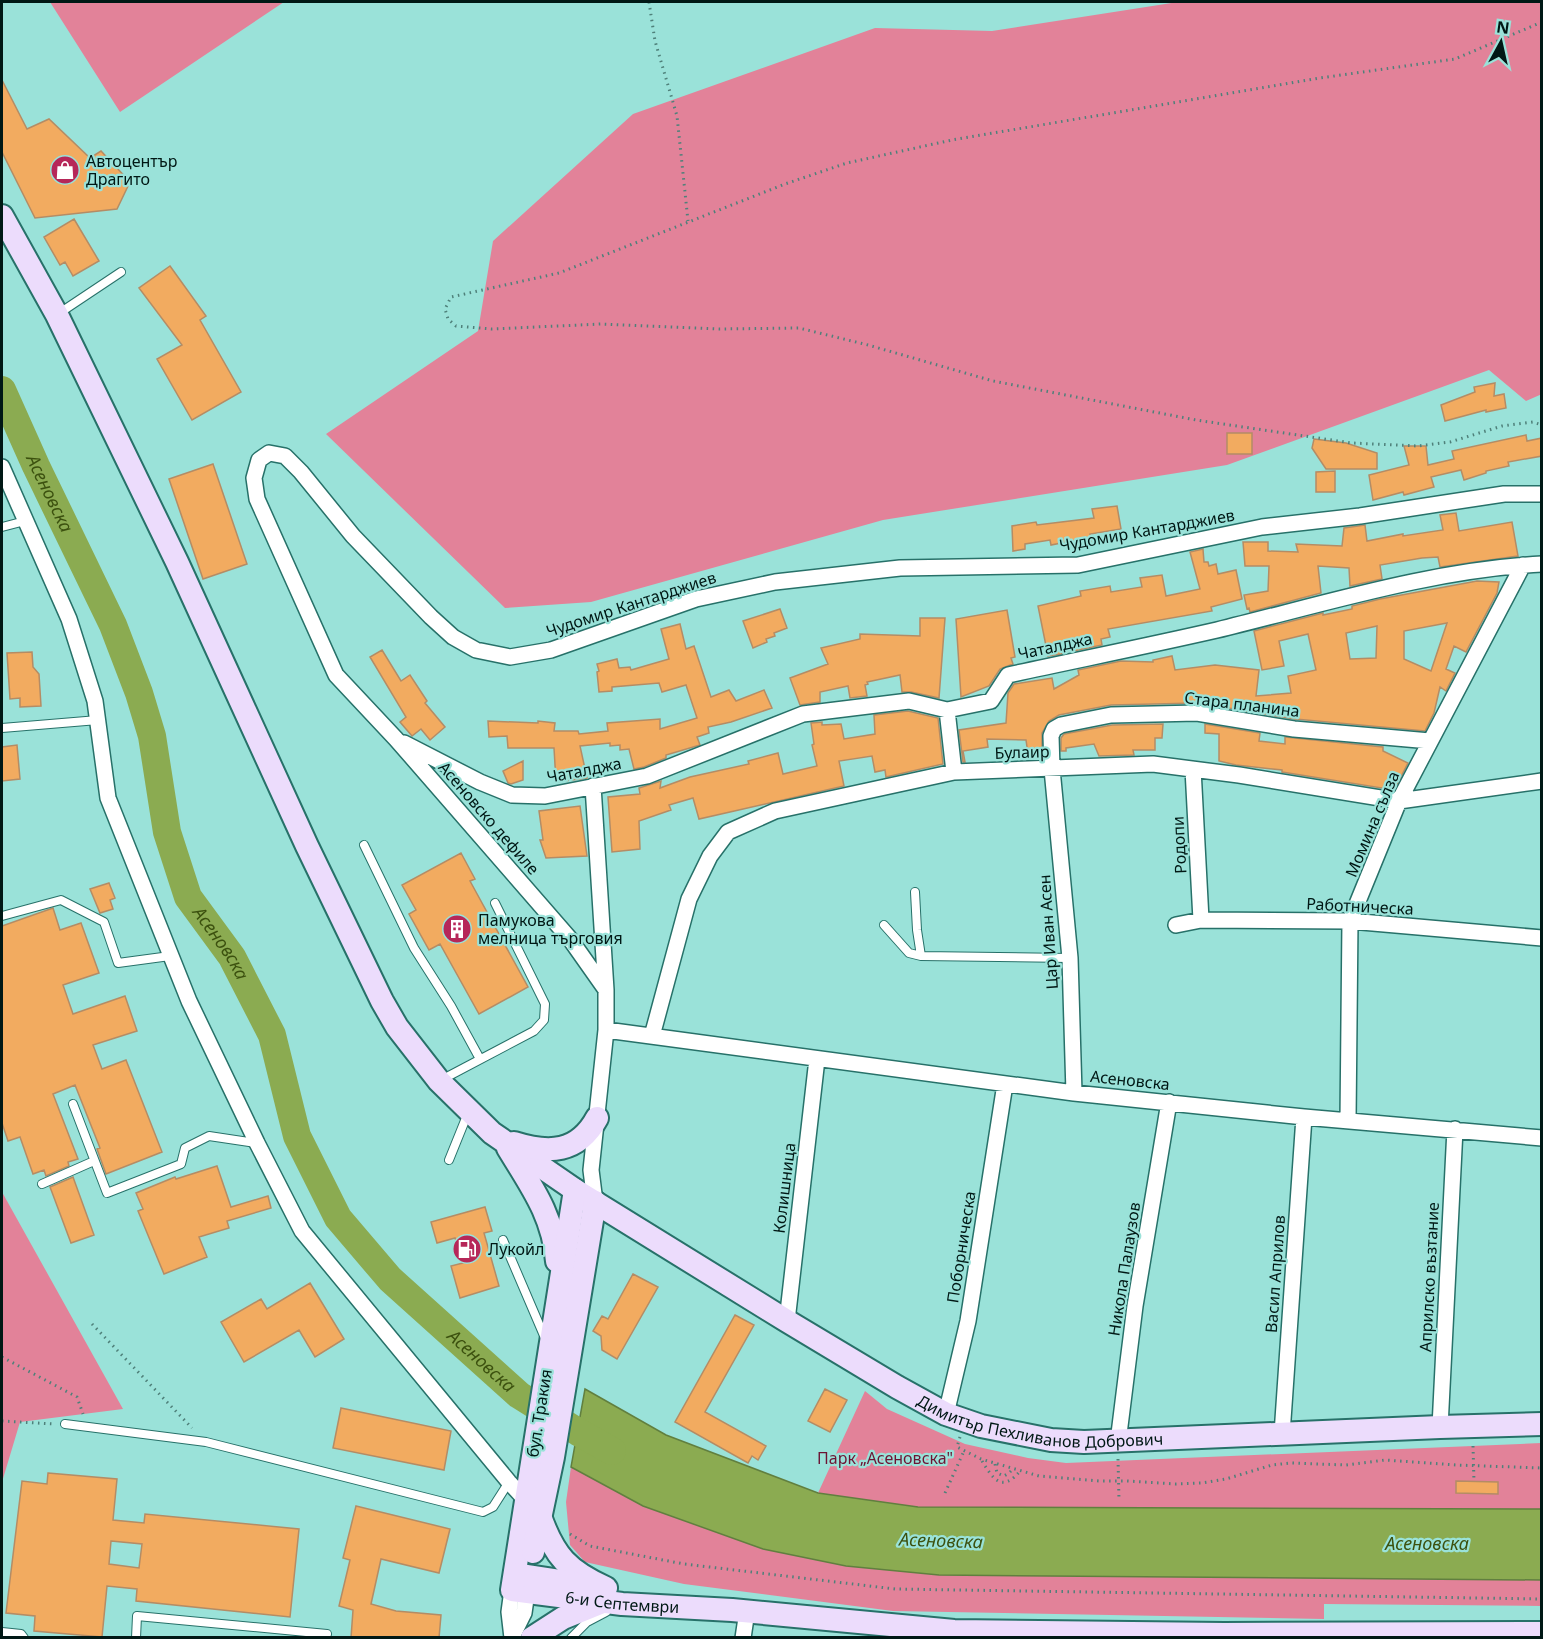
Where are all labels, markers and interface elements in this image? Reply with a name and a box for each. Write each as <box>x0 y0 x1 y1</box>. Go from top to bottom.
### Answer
north arrow <box>1471 12 1531 72</box>
text: N <box>1495 15 1511 39</box>
place label: Автоцентър Драгито <box>86 150 177 190</box>
shop icon: Автоцентър Драгито <box>49 154 81 186</box>
water label: Асеновска <box>21 449 79 536</box>
street label: Чудомир Кантарджиев <box>1058 504 1236 556</box>
street label: Чудомир Кантарджиев <box>543 566 719 642</box>
street label: Чаталджа <box>1016 627 1094 665</box>
street label: Стара планина <box>1183 686 1301 722</box>
street label: Булаир <box>994 740 1050 764</box>
street label: Чаталджа <box>545 752 623 788</box>
street label: Асеновско дефиле <box>434 757 544 879</box>
street label: Момина сълза <box>1340 768 1404 880</box>
street label: Родопи <box>1167 816 1191 874</box>
street label: Цар Иван Асен <box>1033 874 1063 990</box>
street label: Работническа <box>1306 892 1414 920</box>
water label: Асеновска <box>187 900 255 984</box>
place label: Памукова мелница търговия <box>478 909 623 949</box>
building icon: Памукова мелница търговия <box>441 913 473 945</box>
street label: Асеновска <box>1089 1065 1171 1095</box>
street label: Колишница <box>768 1141 800 1235</box>
street label: Поборническа <box>941 1189 981 1305</box>
street label: Никола Палаузов <box>1103 1201 1145 1337</box>
street label: Априлско възтание <box>1414 1201 1444 1353</box>
street label: Васил Априлов <box>1260 1214 1290 1334</box>
fuel station icon: Лукойл <box>451 1233 483 1265</box>
place label: Лукойл <box>488 1238 544 1260</box>
water label: Асеновска <box>441 1322 521 1397</box>
street label: бул. Тракия <box>521 1367 557 1459</box>
street label: Димитър Пехливанов Добрович <box>913 1389 1164 1453</box>
park label: Парк „Асеновска" <box>817 1447 953 1469</box>
water label: Асеновска <box>897 1526 983 1553</box>
water label: Асеновска <box>1383 1531 1469 1555</box>
street label: 6-и Септември <box>564 1586 680 1618</box>

